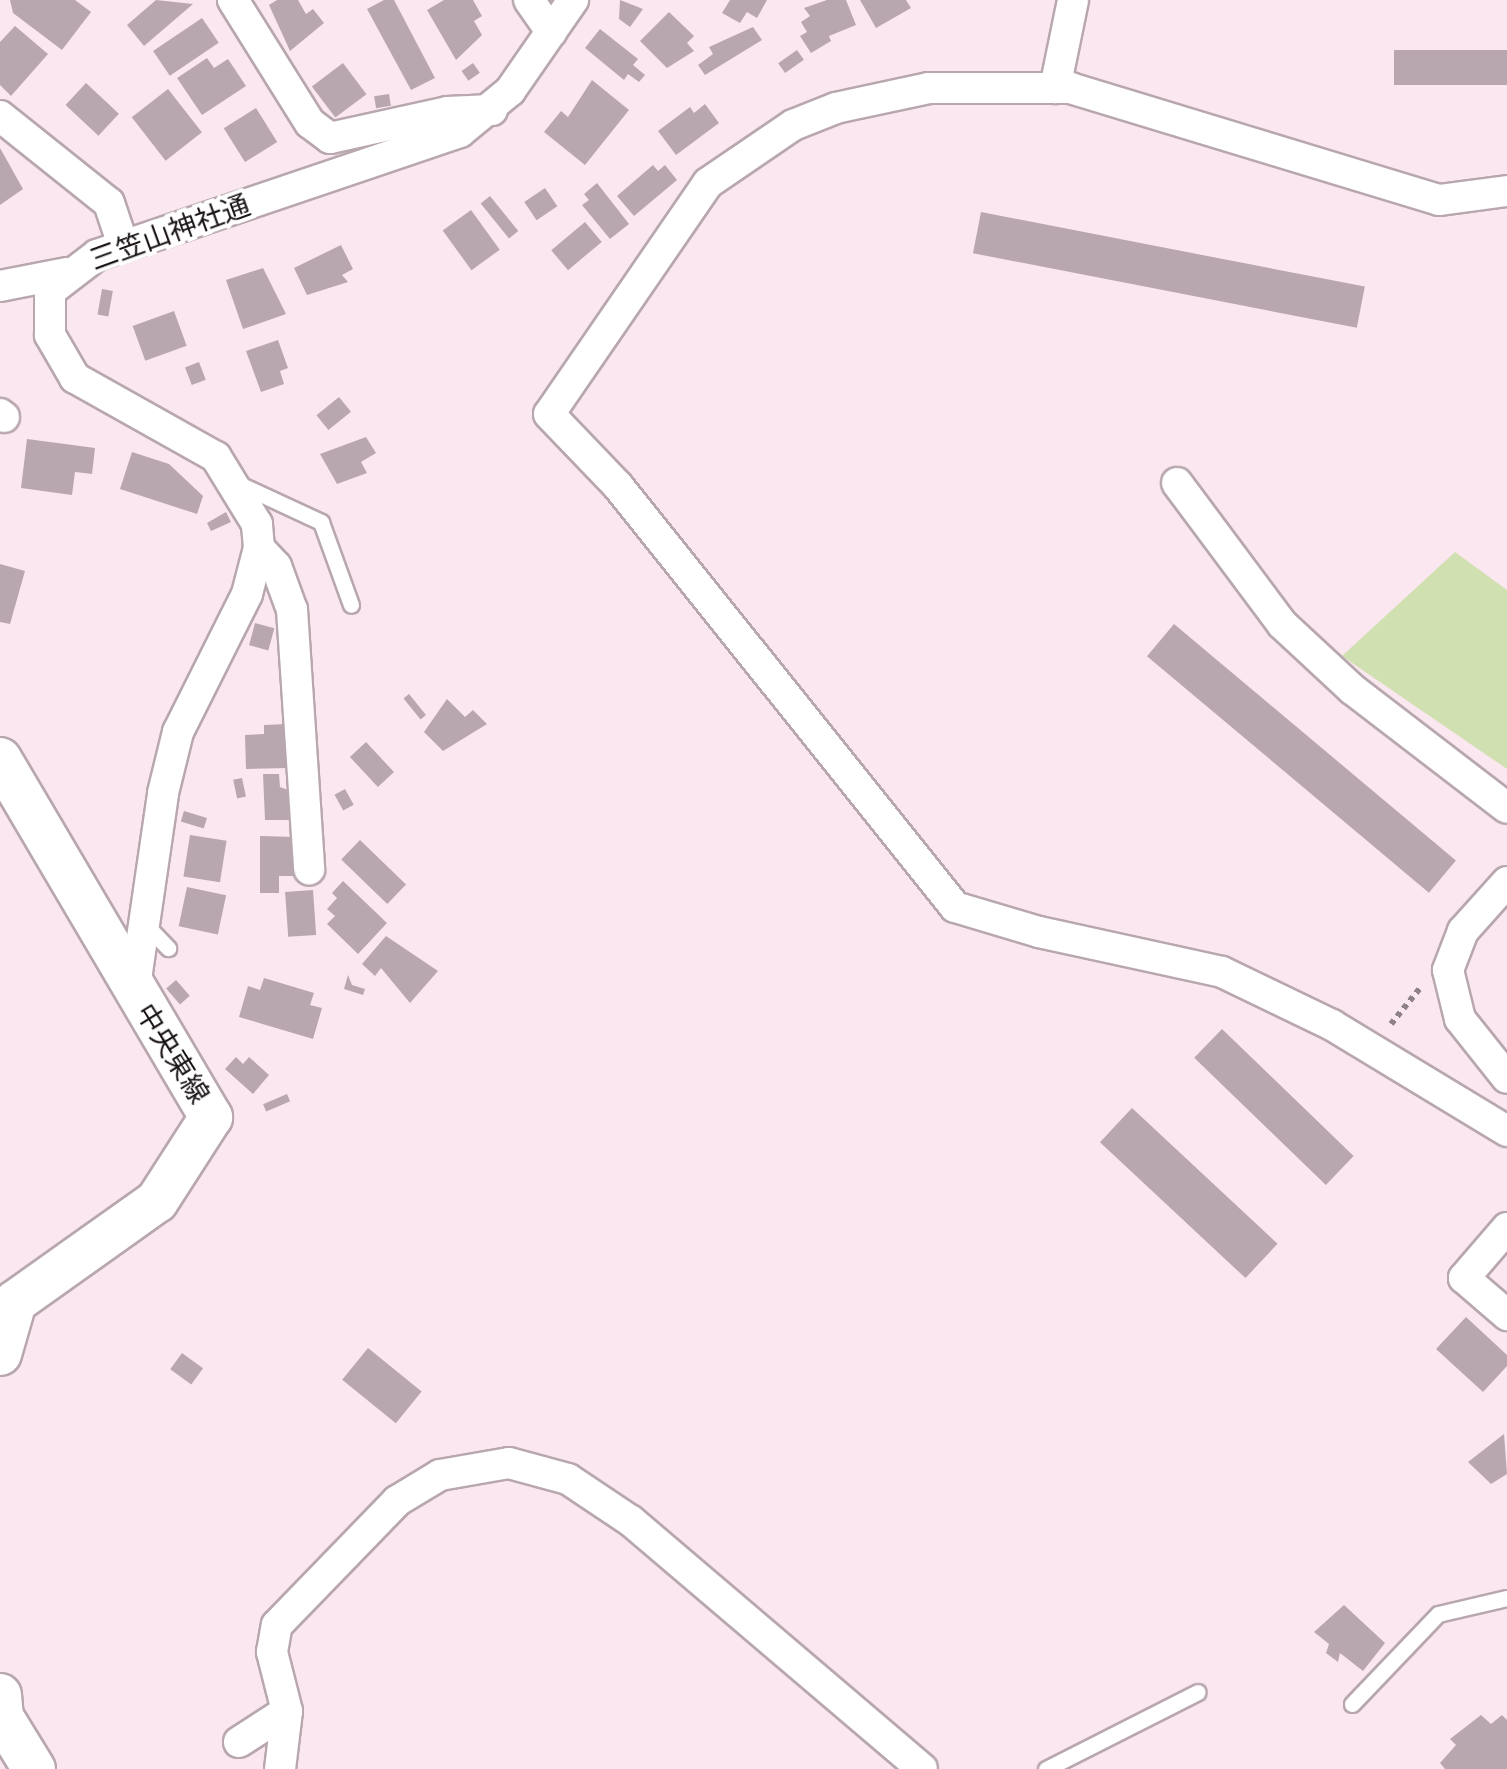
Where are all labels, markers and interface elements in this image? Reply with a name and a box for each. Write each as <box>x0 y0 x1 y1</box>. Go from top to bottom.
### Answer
street label: 三笠山神社通 <box>85 188 255 278</box>
street label: 中央東線 <box>128 998 216 1110</box>

